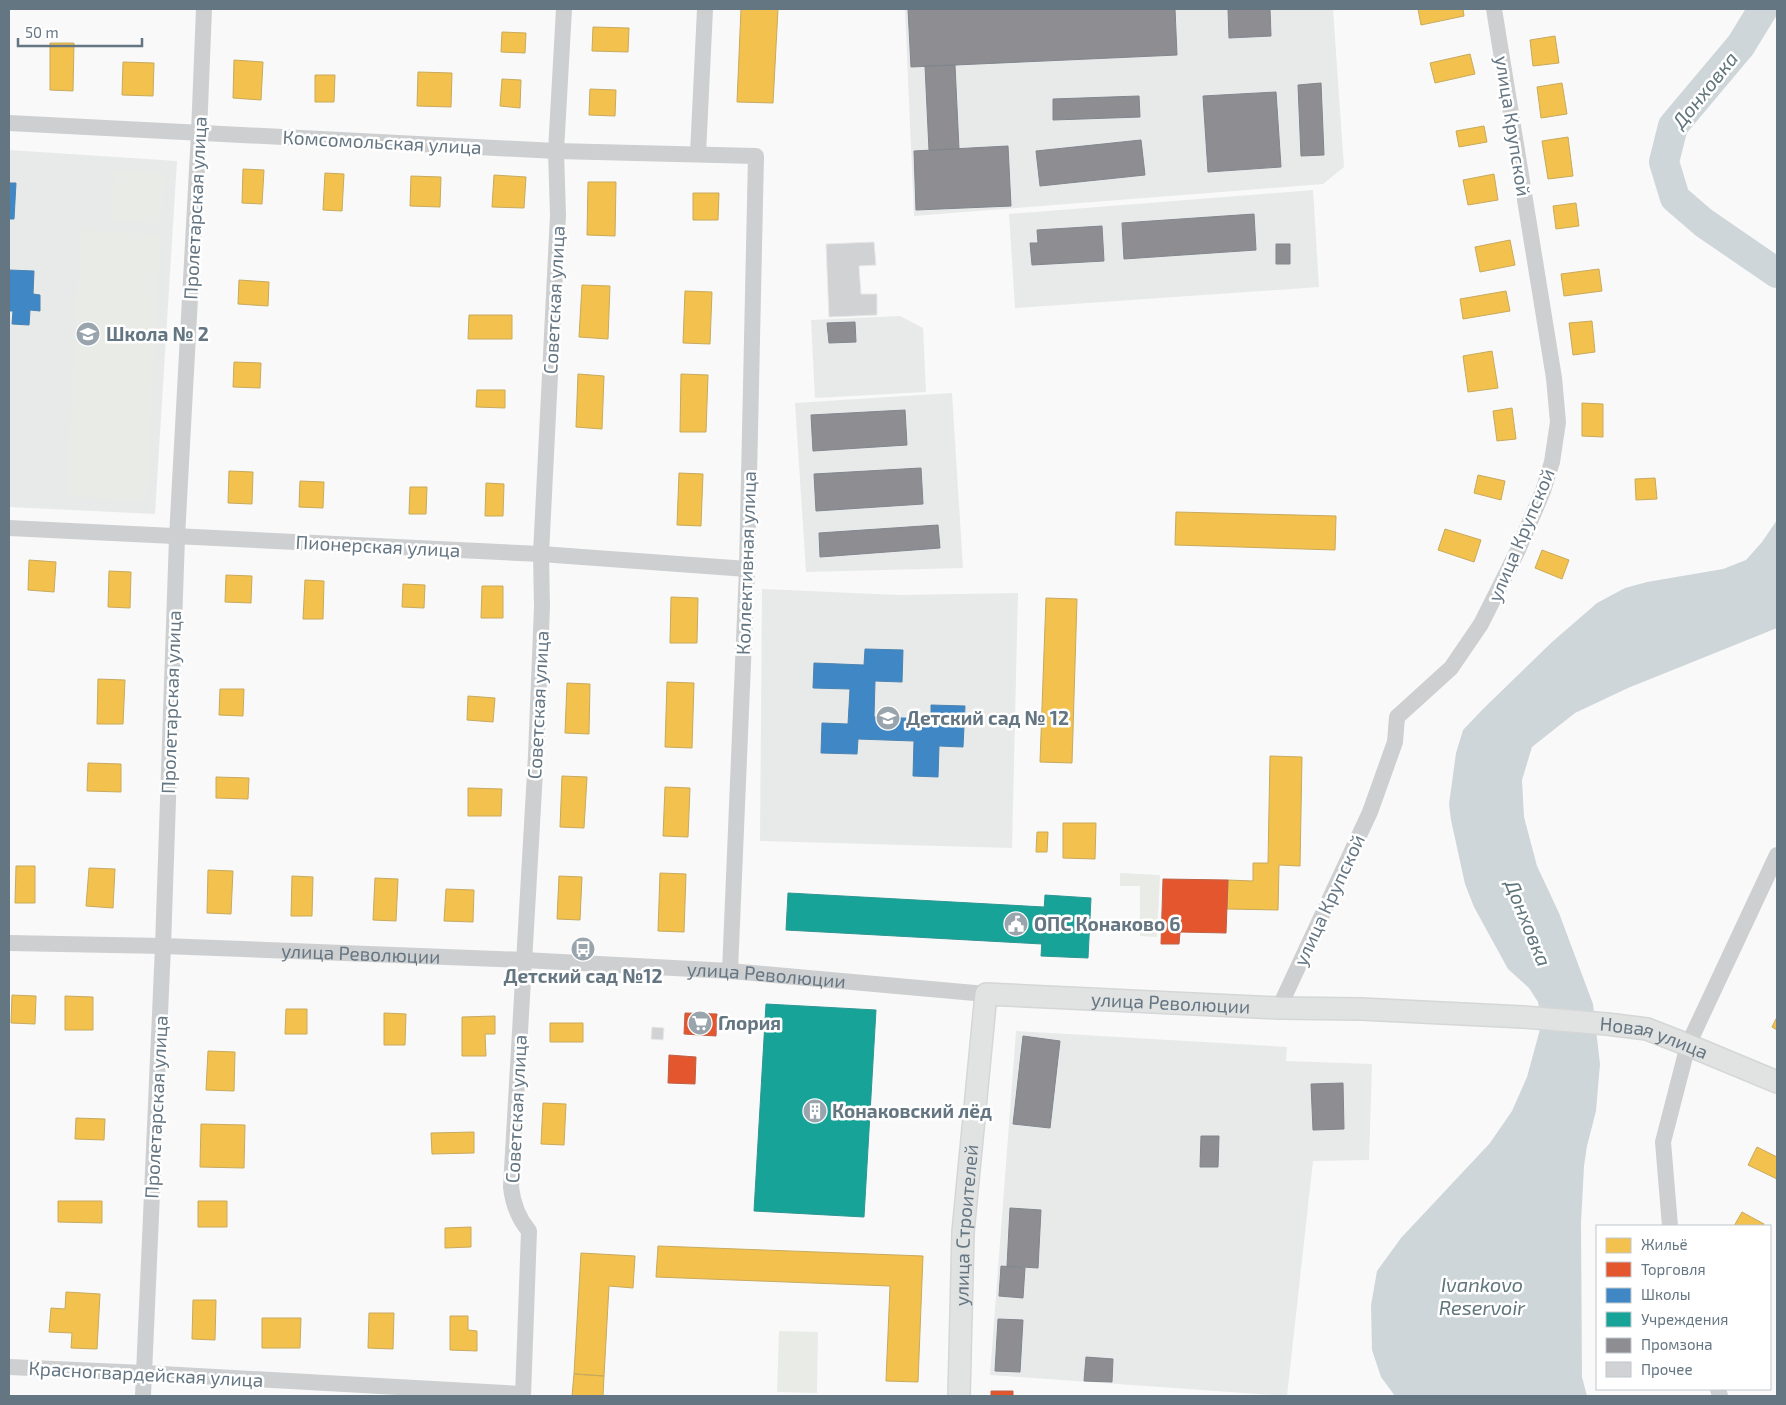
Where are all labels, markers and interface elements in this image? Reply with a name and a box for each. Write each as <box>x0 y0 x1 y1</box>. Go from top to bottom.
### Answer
scale bar <box>18 15 141 47</box>
text: 50 m <box>25 23 59 41</box>
water label: Донховка <box>1666 46 1742 133</box>
street label: улица Крупской <box>1490 54 1536 198</box>
street label: Пролетарская улица <box>178 116 212 300</box>
street label: Комсомольская улица <box>282 125 482 159</box>
street label: Советская улица <box>538 225 570 375</box>
school or university icon: Школа № 2 <box>75 321 101 347</box>
place label: Школа № 2 <box>106 322 209 345</box>
street label: улица Крупской <box>1482 465 1560 605</box>
street label: Коллективная улица <box>731 471 761 655</box>
street label: Пионерская улица <box>295 530 461 562</box>
street label: Пролетарская улица <box>156 610 186 794</box>
street label: Советская улица <box>522 630 554 780</box>
school or university icon: Детский сад № 12 <box>875 705 901 731</box>
place label: Детский сад № 12 <box>906 706 1069 729</box>
street label: улица Крупской <box>1288 830 1370 970</box>
water label: Донховка <box>1500 875 1557 969</box>
public building icon: ОПС Конаково 6 <box>1003 911 1029 937</box>
place label: ОПС Конаково 6 <box>1034 912 1181 935</box>
bus stop icon: Детский сад №12 <box>570 936 596 962</box>
street label: улица Революции <box>281 939 441 968</box>
street label: улица Революции <box>686 957 847 992</box>
place label: Детский сад №12 <box>504 964 662 987</box>
street label: улица Революции <box>1090 987 1251 1018</box>
supermarket icon: Глория <box>687 1010 713 1036</box>
place label: Глория <box>718 1011 781 1034</box>
street label: Новая улица <box>1599 1011 1712 1063</box>
street label: Пролетарская улица <box>139 1015 173 1199</box>
street label: Советская улица <box>500 1034 532 1184</box>
building icon: Конаковский лёд <box>802 1098 828 1124</box>
place label: Конаковский лёд <box>832 1099 992 1122</box>
street label: улица Строителей <box>949 1143 982 1306</box>
legend <box>1596 1225 1771 1390</box>
text: Жильё <box>1641 1235 1688 1253</box>
text: Торговля <box>1641 1260 1706 1278</box>
water label: Ivankovo Reservoir <box>1439 1272 1526 1319</box>
text: Школы <box>1641 1285 1691 1303</box>
text: Учреждения <box>1641 1310 1728 1328</box>
text: Промзона <box>1641 1335 1713 1353</box>
street label: Красногвардейская улица <box>28 1356 264 1392</box>
text: Прочее <box>1641 1360 1693 1378</box>

